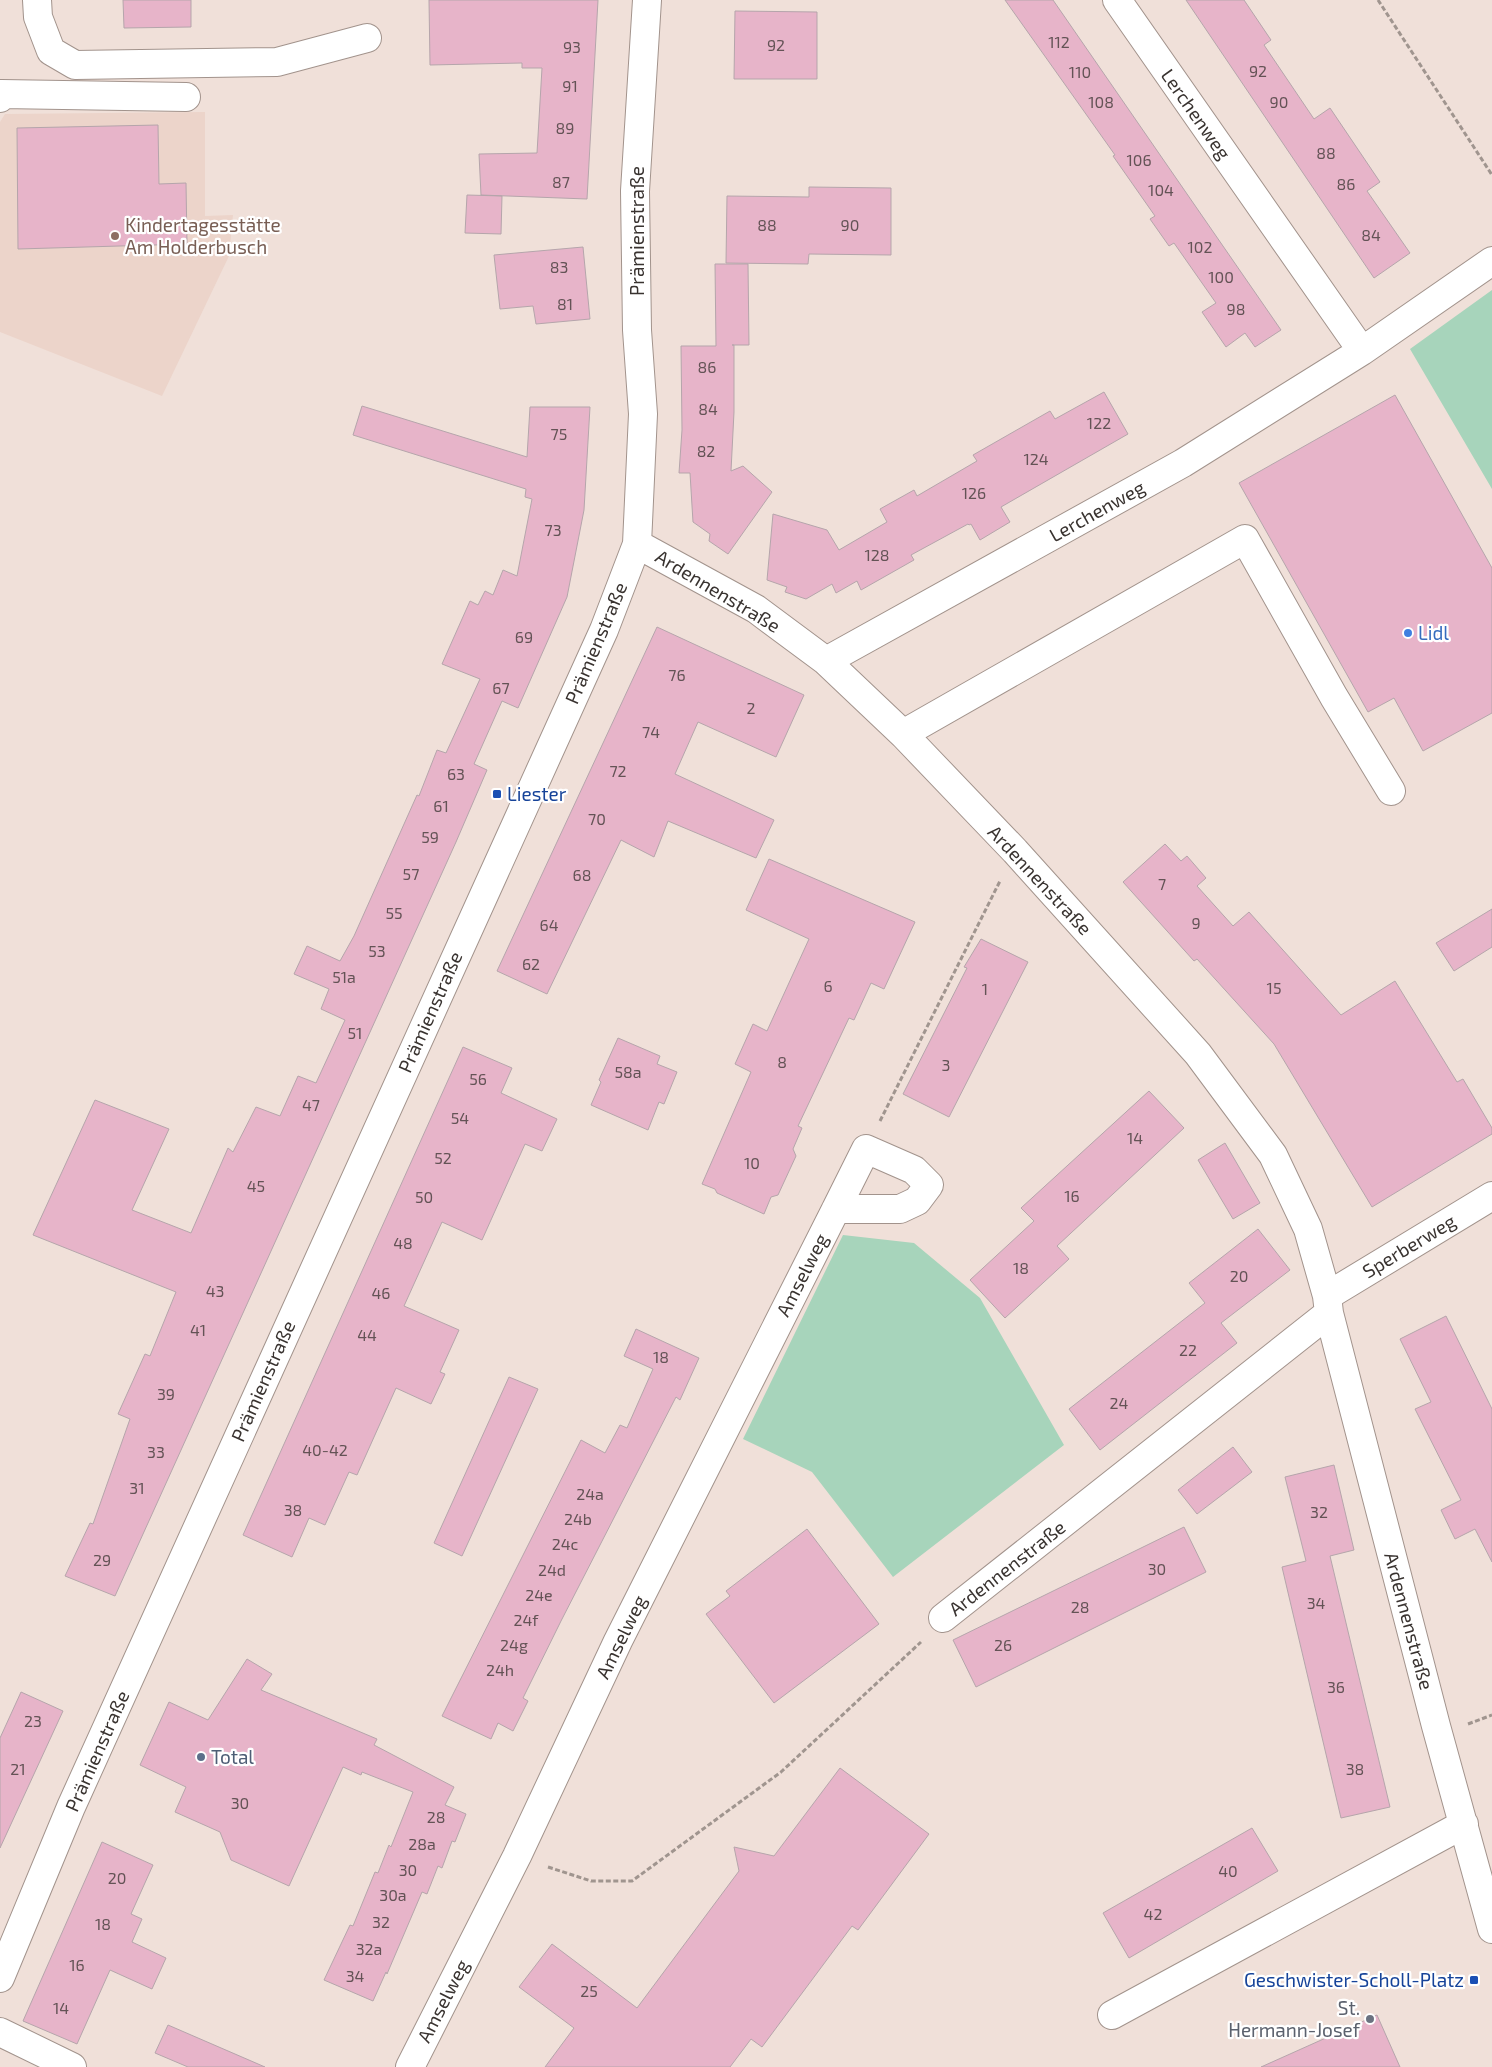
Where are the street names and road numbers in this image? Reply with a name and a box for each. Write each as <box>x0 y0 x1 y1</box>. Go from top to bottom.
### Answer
street label: Lerchenweg <box>1157 64 1236 164</box>
street label: Prämienstraße <box>625 166 648 296</box>
street label: Lerchenweg <box>1045 475 1149 546</box>
street label: Ardennenstraße <box>652 544 785 637</box>
street label: Prämienstraße <box>560 579 631 707</box>
street label: Ardennenstraße <box>984 820 1097 939</box>
street label: Prämienstraße <box>393 948 466 1076</box>
street label: Sperberweg <box>1358 1209 1460 1282</box>
street label: Amselweg <box>771 1229 832 1320</box>
street label: Prämienstraße <box>226 1317 299 1445</box>
street label: Ardennenstraße <box>944 1515 1070 1620</box>
street label: Ardennenstraße <box>1380 1549 1439 1692</box>
street label: Amselweg <box>590 1591 651 1682</box>
street label: Prämienstraße <box>60 1687 133 1815</box>
street label: Amselweg <box>412 1955 473 2046</box>

